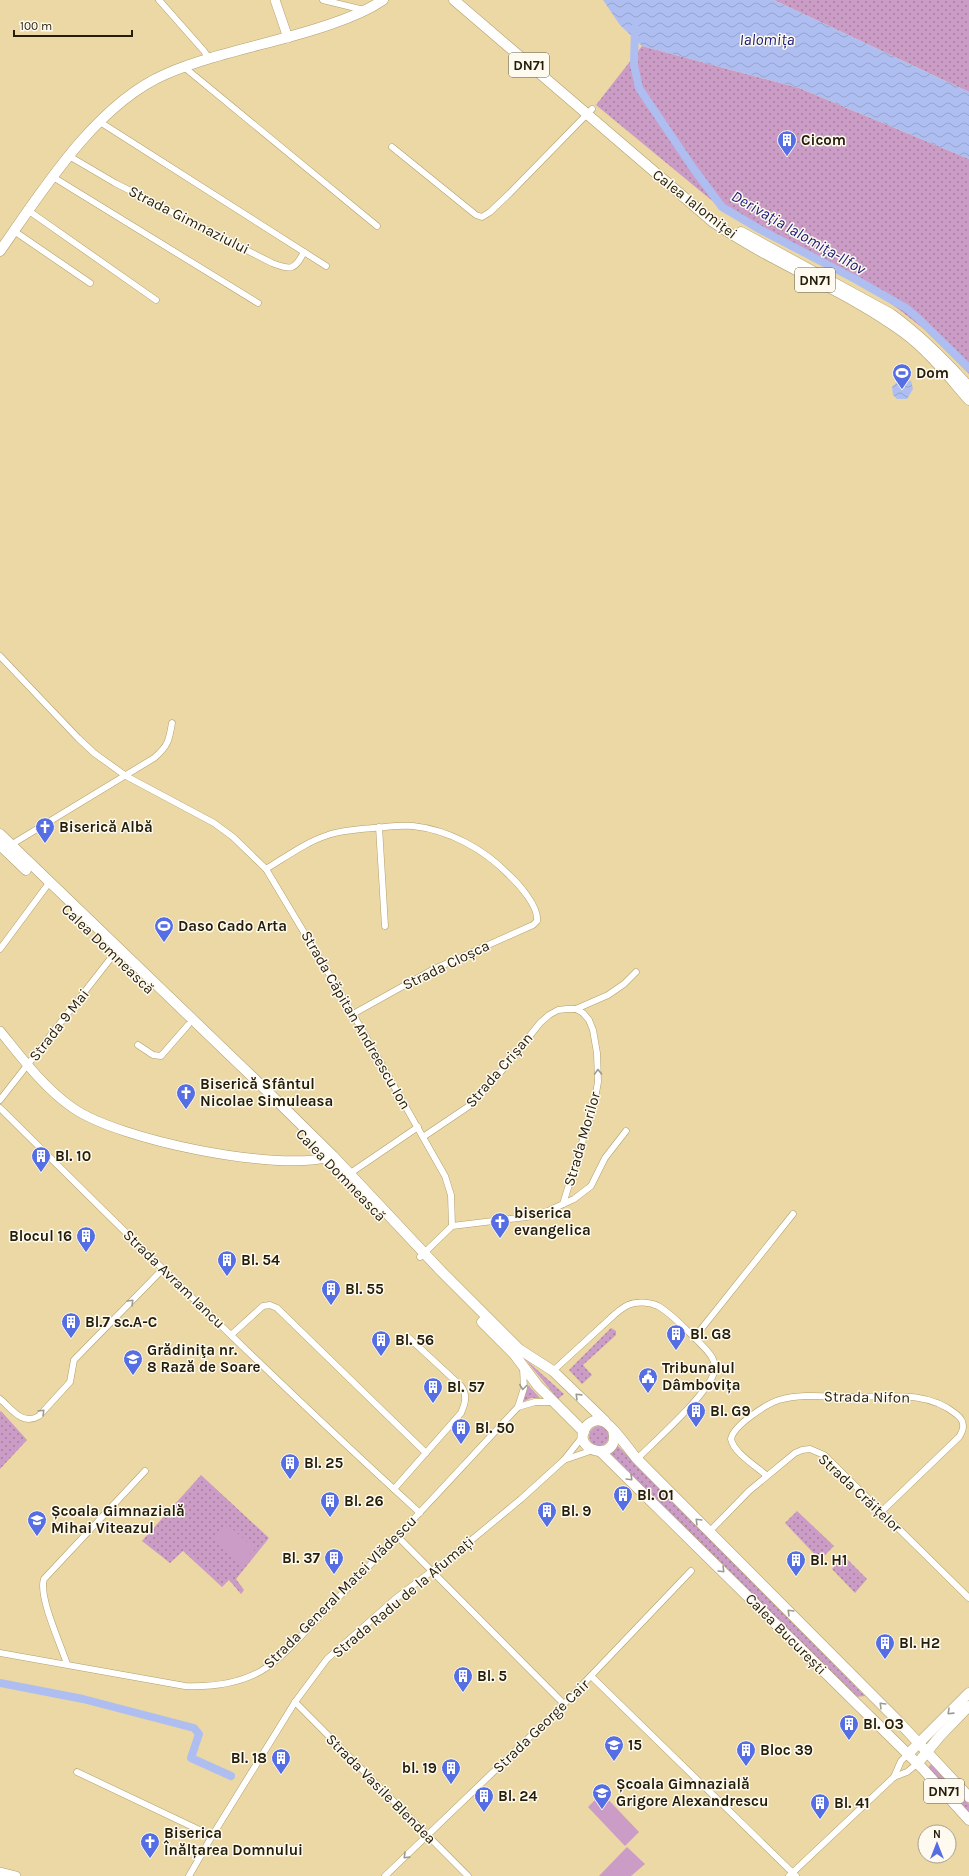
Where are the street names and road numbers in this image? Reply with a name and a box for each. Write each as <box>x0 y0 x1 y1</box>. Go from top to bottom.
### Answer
road number: DN71 <box>509 53 549 77</box>
street label: Calea Ialomiței <box>649 165 741 243</box>
street label: Strada Gimnaziului <box>126 182 252 258</box>
road number: DN71 <box>795 268 835 292</box>
street label: Calea Domnească <box>58 900 158 998</box>
street label: Strada Căpitan Andreescu Ion <box>297 927 415 1113</box>
street label: Strada Cloșca <box>400 936 492 994</box>
street label: Strada 9 Mai <box>25 985 93 1065</box>
street label: Strada Crișan <box>462 1029 536 1111</box>
street label: Strada Morilor <box>560 1089 604 1188</box>
street label: Calea Domnească <box>292 1125 390 1225</box>
street label: Strada Avram Iancu <box>119 1226 229 1332</box>
street label: Strada Nifon <box>824 1387 910 1407</box>
street label: Strada Crăițelor <box>815 1450 906 1537</box>
street label: Strada General Matei Vlădescu <box>260 1512 420 1672</box>
street label: Strada Radu de la Afumați <box>329 1532 477 1662</box>
street label: Calea București <box>742 1590 830 1678</box>
street label: Strada George Cair <box>489 1675 593 1777</box>
street label: Strada Vasile Blendea <box>322 1730 440 1848</box>
road number: DN71 <box>924 1779 964 1803</box>

